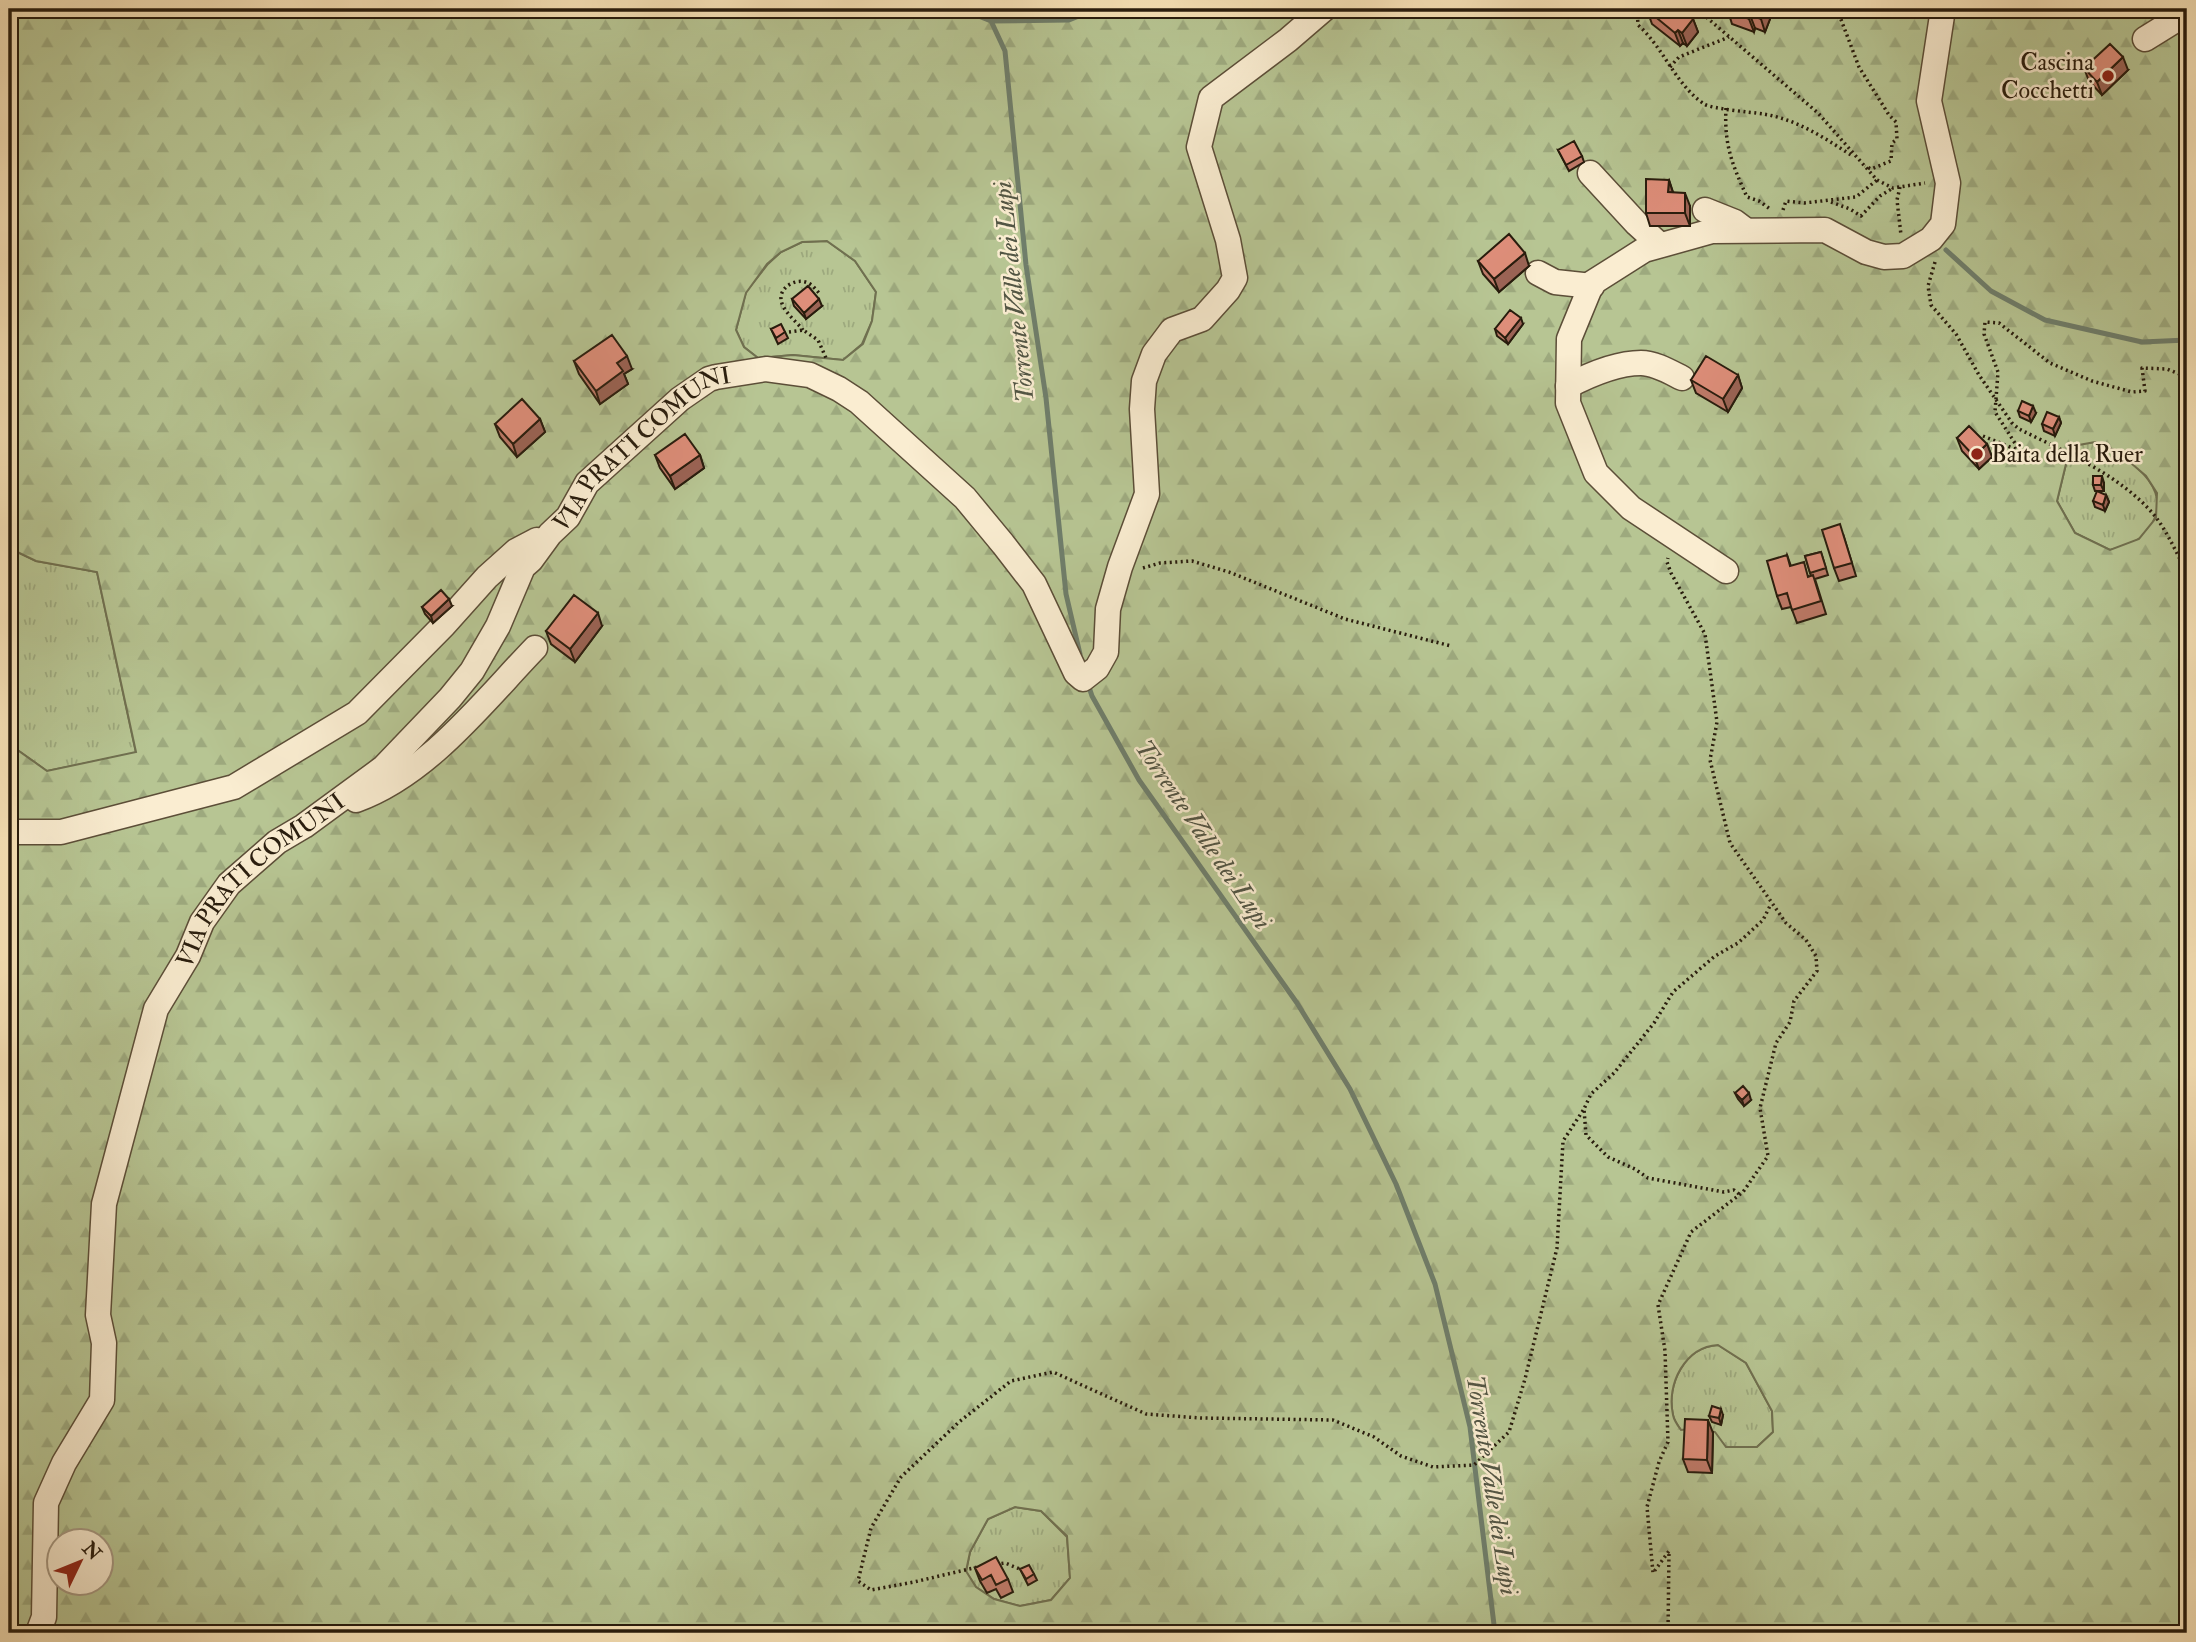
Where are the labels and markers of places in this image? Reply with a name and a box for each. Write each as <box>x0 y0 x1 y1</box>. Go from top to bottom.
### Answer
place label: Cascina Cocchetti <box>2001 47 2095 106</box>
marker: Cascina Cocchetti <box>2100 68 2116 84</box>
place label: Baita della Ruer <box>1991 439 2143 470</box>
marker: Baita della Ruer <box>1969 446 1985 462</box>

